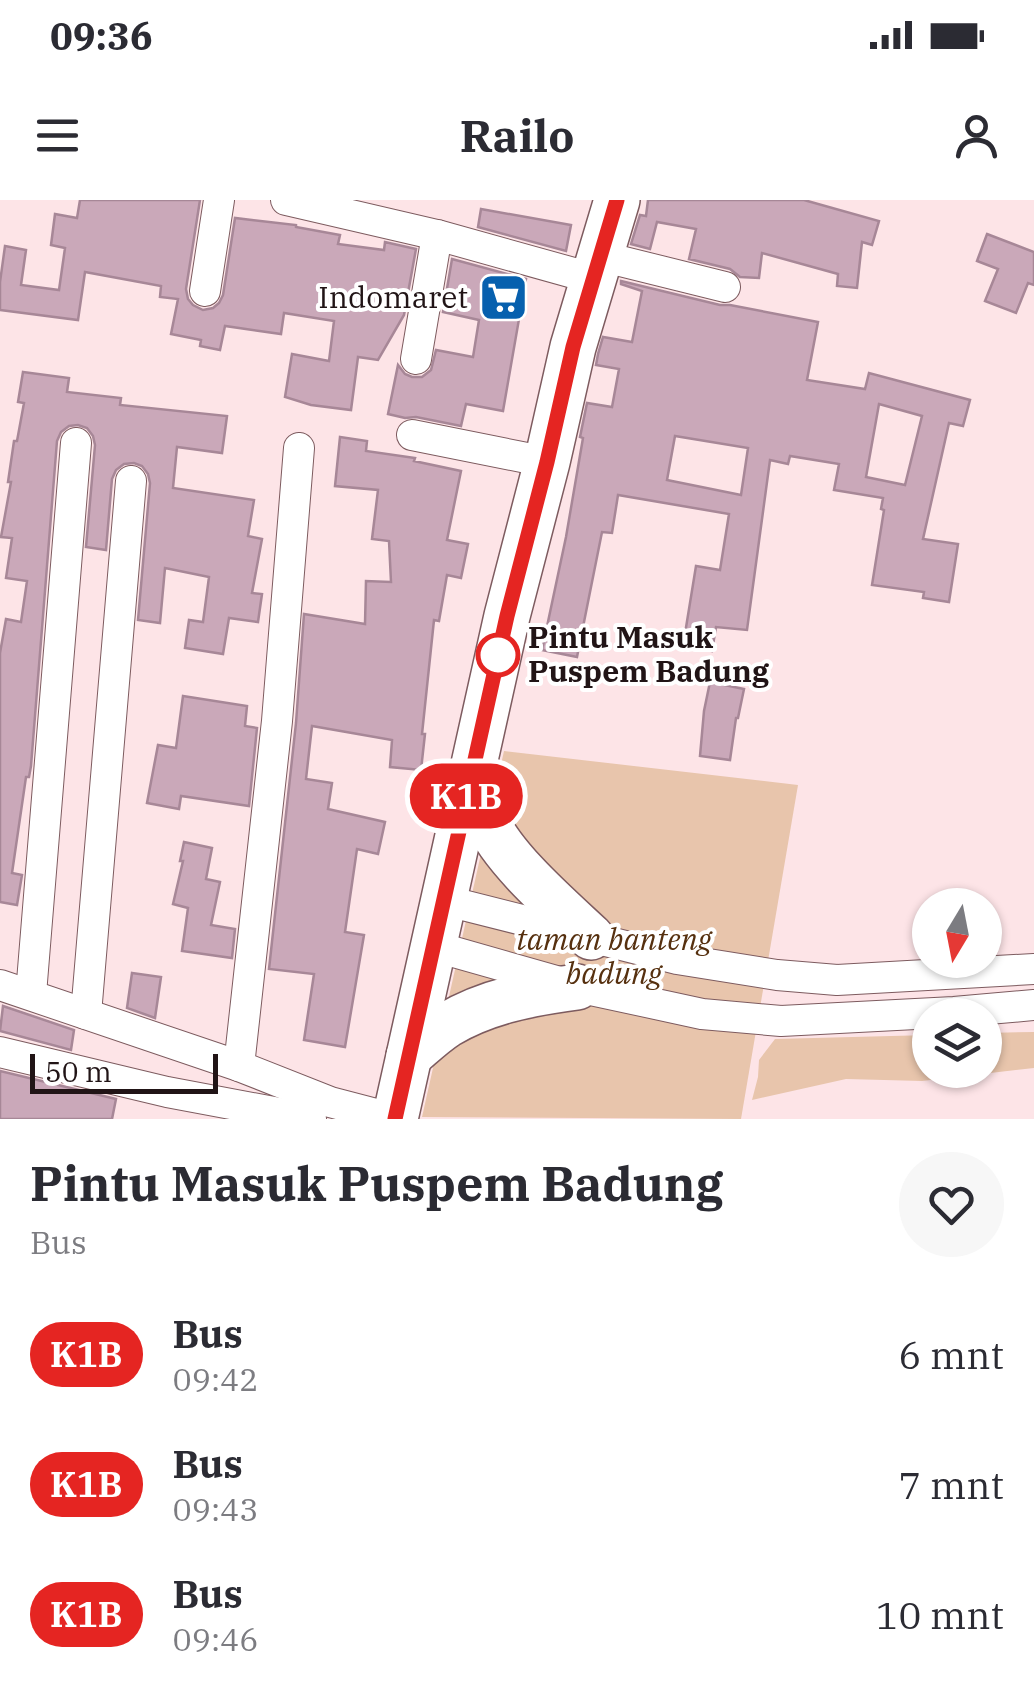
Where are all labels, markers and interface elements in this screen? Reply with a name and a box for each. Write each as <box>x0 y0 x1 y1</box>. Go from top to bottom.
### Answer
text: 09:36 <box>50 11 153 60</box>
text: Railo <box>460 106 574 164</box>
icon: menu <box>30 108 85 163</box>
icon: person <box>949 108 1004 163</box>
supermarket icon: Indomaret <box>477 272 529 324</box>
place label: Indomaret <box>318 277 468 316</box>
place label: Pintu Masuk Puspem Badung <box>528 617 770 690</box>
marker: Pintu Masuk Puspem Badung <box>477 634 519 676</box>
line badge: K1B <box>408 764 524 828</box>
text: K1B <box>430 773 502 819</box>
north arrow <box>912 888 1002 978</box>
map controls <box>912 888 1002 1088</box>
park label: taman banteng badung <box>516 919 713 992</box>
button: layers <box>912 998 1002 1088</box>
scale bar <box>30 1049 218 1094</box>
text: 50 m <box>45 1053 112 1090</box>
text: Pintu Masuk Puspem Badung <box>30 1152 723 1214</box>
button: heart <box>899 1152 1004 1257</box>
text: Bus <box>30 1221 87 1263</box>
text: Bus <box>173 1309 243 1358</box>
text: 6 mnt <box>898 1330 1004 1379</box>
text: K1B <box>50 1331 123 1377</box>
text: 09:42 <box>173 1358 259 1400</box>
text: Bus <box>173 1439 243 1488</box>
text: 7 mnt <box>898 1460 1004 1509</box>
text: K1B <box>50 1461 123 1507</box>
text: 09:43 <box>173 1488 259 1530</box>
text: Bus <box>173 1569 243 1618</box>
text: 10 mnt <box>876 1590 1004 1639</box>
text: K1B <box>50 1591 123 1637</box>
text: 09:46 <box>173 1618 259 1660</box>

